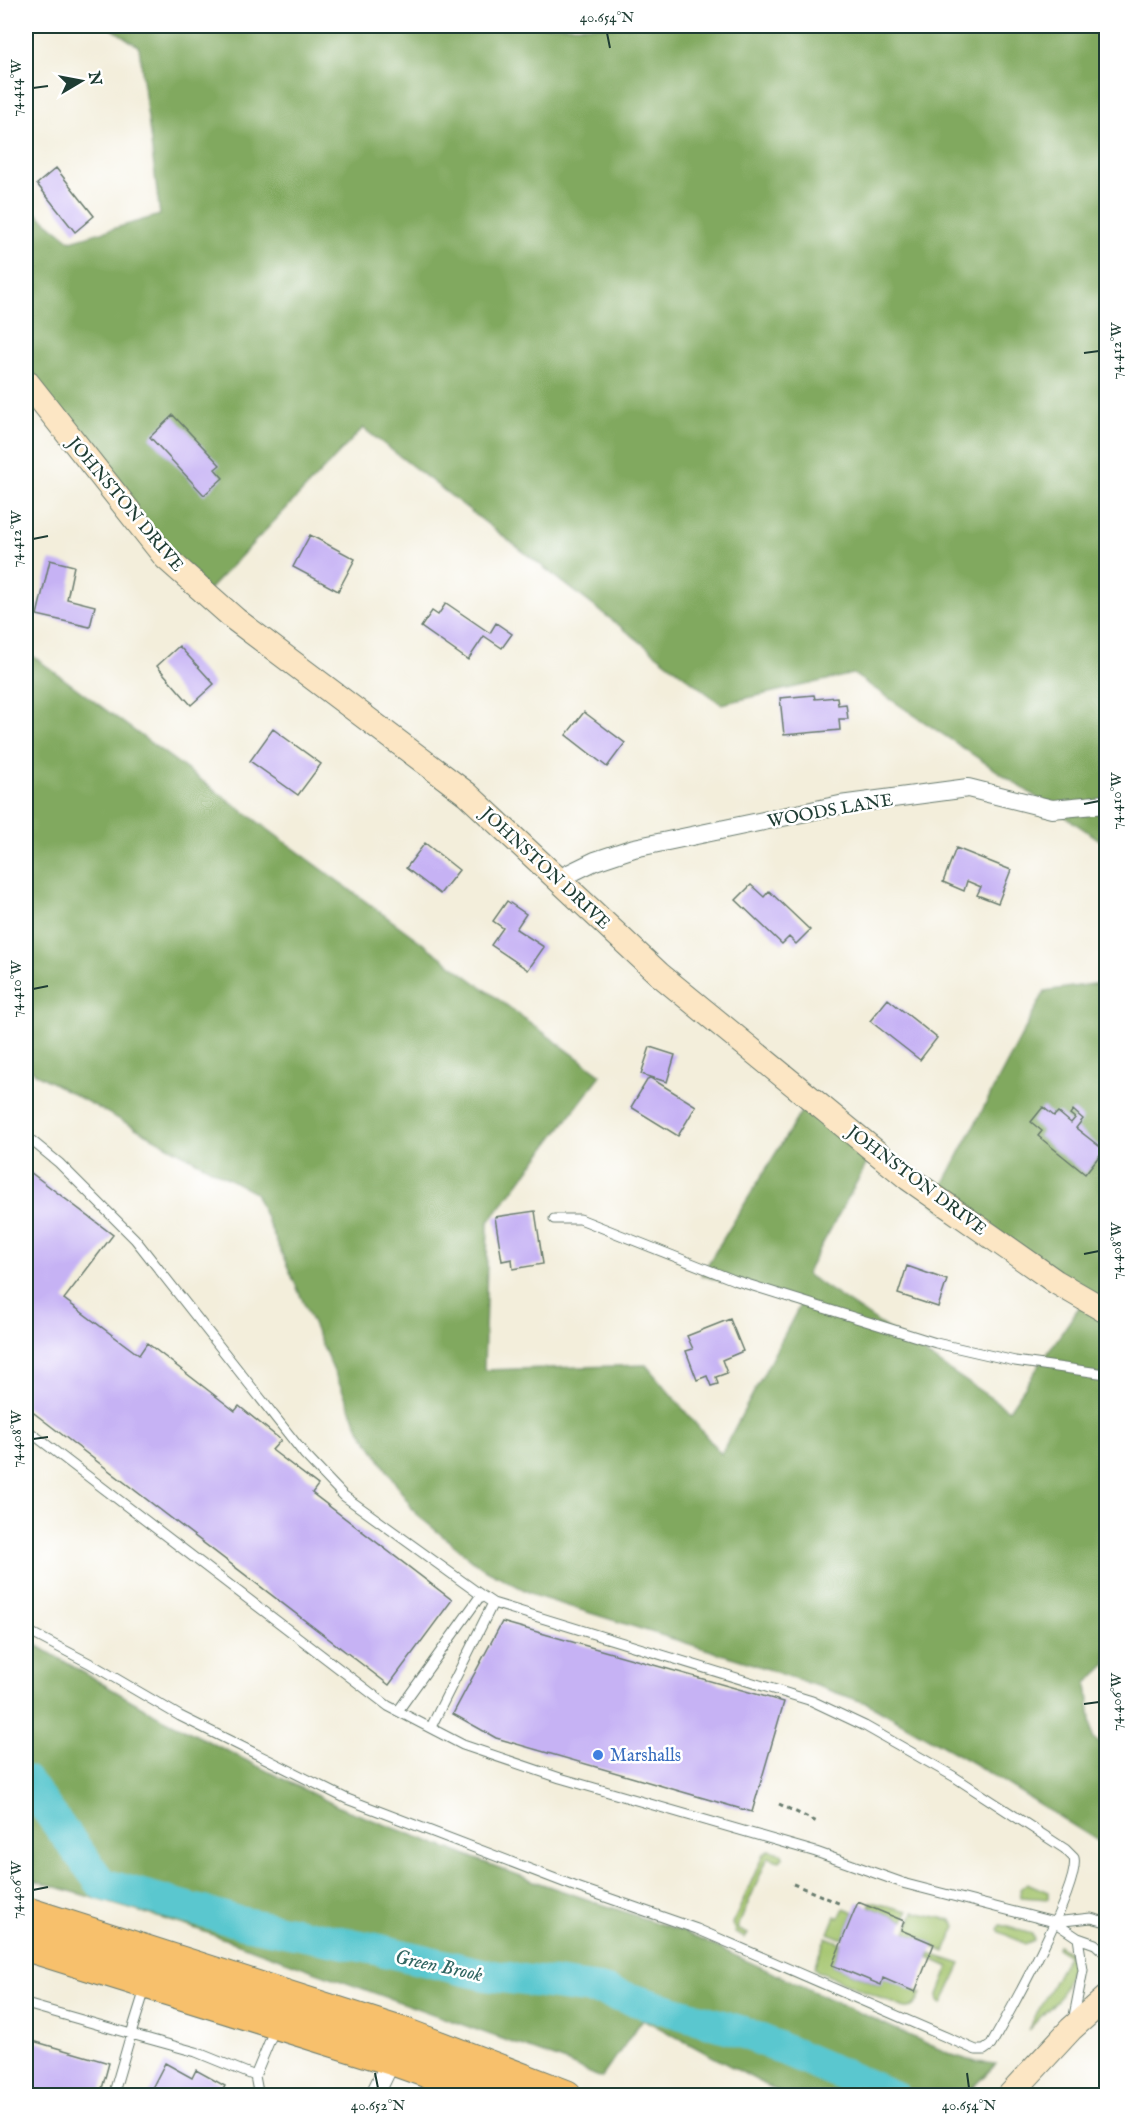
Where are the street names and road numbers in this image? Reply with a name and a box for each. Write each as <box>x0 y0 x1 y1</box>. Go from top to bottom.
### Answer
street label: JOHNSTON DRIVE <box>60 431 188 577</box>
street label: WOODS LANE <box>766 789 895 834</box>
street label: JOHNSTON DRIVE <box>474 802 615 935</box>
street label: JOHNSTON DRIVE <box>840 1120 990 1241</box>

